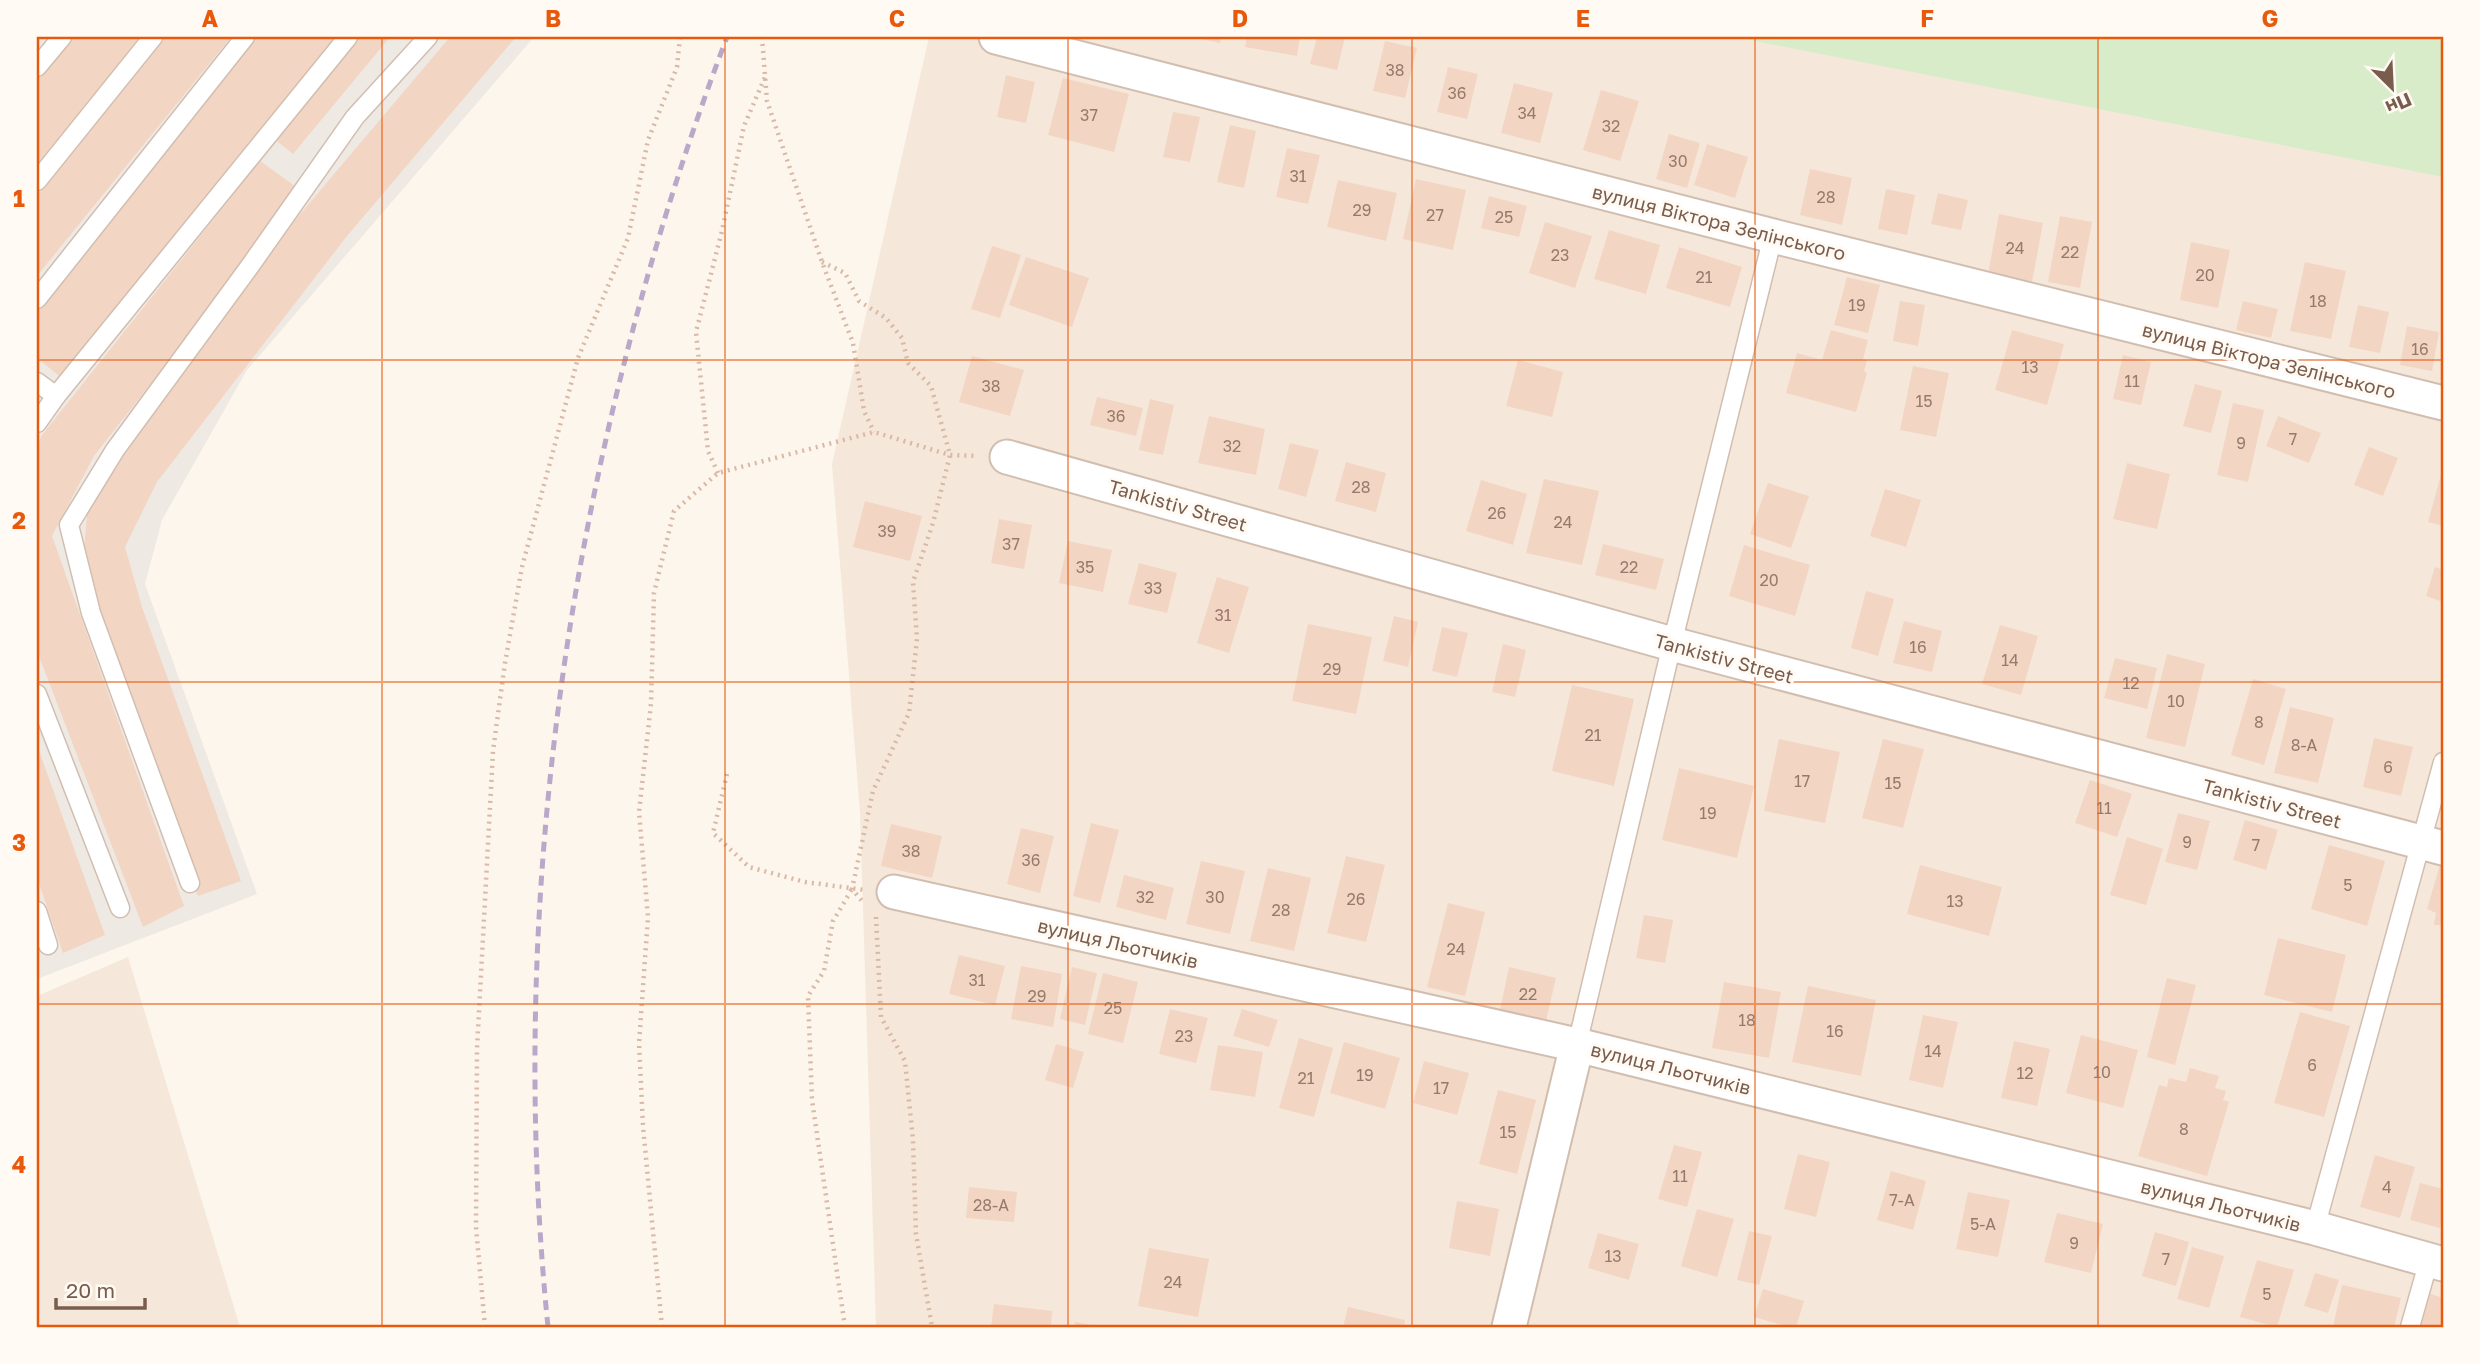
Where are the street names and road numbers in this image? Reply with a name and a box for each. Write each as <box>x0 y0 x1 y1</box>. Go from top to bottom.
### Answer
street label: вулиця Віктора Зелінського <box>1590 179 1848 265</box>
street label: вулиця Віктора Зелінського <box>2140 317 2398 403</box>
street label: Tankistiv Street <box>1106 474 1250 536</box>
street label: Tankistiv Street <box>1652 628 1796 688</box>
street label: Tankistiv Street <box>2200 773 2344 833</box>
street label: вулиця Льотчиків <box>1035 913 1201 973</box>
street label: вулиця Льотчиків <box>1589 1037 1753 1099</box>
street label: вулиця Льотчиків <box>2139 1174 2303 1236</box>

